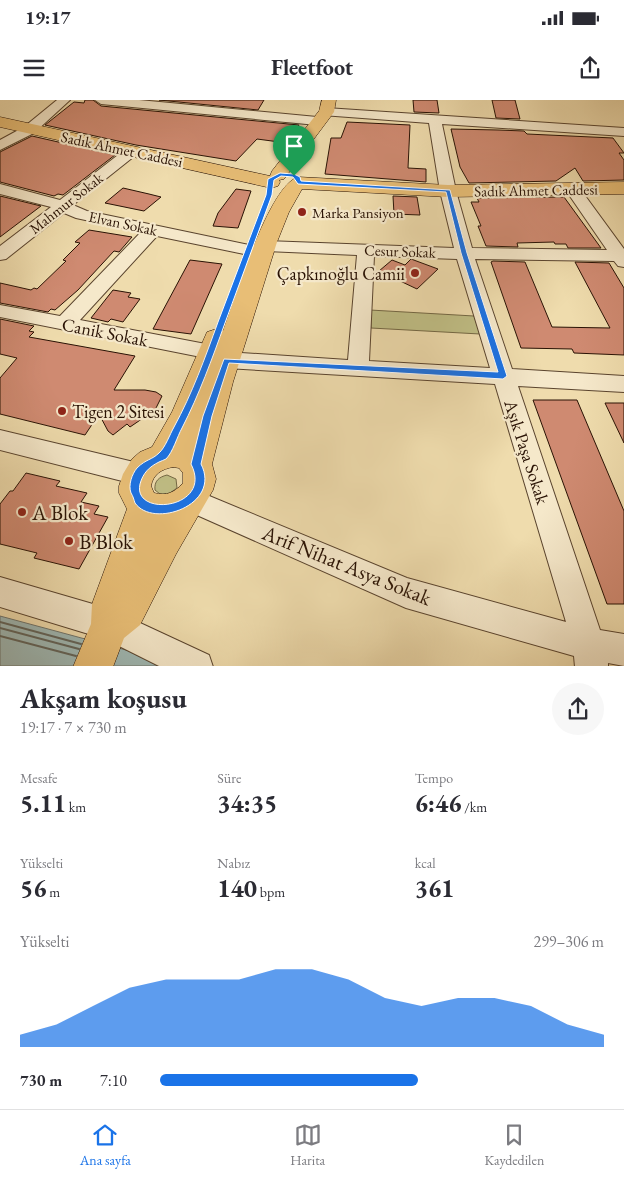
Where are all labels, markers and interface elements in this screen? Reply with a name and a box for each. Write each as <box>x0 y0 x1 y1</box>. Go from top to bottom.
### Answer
text: 19:17 <box>25 5 71 30</box>
text: Fleetfoot <box>271 53 353 82</box>
icon: menu <box>20 54 48 82</box>
icon: share <box>576 54 604 82</box>
pin <box>273 125 315 176</box>
street label: Sadık Ahmet Caddesi <box>59 127 185 171</box>
icon: arrive <box>280 132 308 160</box>
street label: Mahmur Sokak <box>25 168 108 238</box>
street label: Sadık Ahmet Caddesi <box>474 179 598 201</box>
place label: Marka Pansiyon <box>312 203 404 222</box>
street label: Elvan Sokak <box>87 206 160 240</box>
marker: Marka Pansiyon <box>296 206 308 218</box>
street label: Cesur Sokak <box>364 240 437 262</box>
place label: Çapkınoğlu Camii <box>277 262 406 285</box>
marker: Çapkınoğlu Camii <box>409 267 421 279</box>
street label: Canik Sokak <box>60 312 150 352</box>
street label: Aşık Paşa Sokak <box>499 396 555 508</box>
place label: Tigen 2 Sitesi <box>72 400 165 423</box>
marker: Tigen 2 Sitesi <box>56 405 68 417</box>
place label: A Blok <box>31 499 89 526</box>
marker: A Blok <box>16 506 28 518</box>
street label: Arif Nihat Asya Sokak <box>258 518 436 612</box>
place label: B Blok <box>79 528 134 555</box>
marker: B Blok <box>63 535 75 547</box>
text: Akşam koşusu <box>20 680 187 716</box>
button: share <box>552 683 604 735</box>
text: 19:17 · 7 × 730 m <box>20 717 127 738</box>
text: Mesafe <box>20 769 57 787</box>
text: Süre <box>217 769 241 787</box>
text: Tempo <box>415 769 453 787</box>
text: 5.11 <box>20 787 66 819</box>
text: 34:35 <box>217 787 277 819</box>
text: 6:46 <box>415 787 461 819</box>
text: km <box>66 798 86 816</box>
text: /km <box>461 798 487 816</box>
text: Yükselti <box>20 854 63 872</box>
text: Nabız <box>217 854 250 872</box>
text: kcal <box>415 854 436 872</box>
text: 56 <box>20 872 46 904</box>
text: 140 <box>217 872 257 904</box>
text: 361 <box>415 872 454 904</box>
text: m <box>46 883 60 901</box>
text: bpm <box>257 883 285 901</box>
text: Yükselti <box>20 931 69 952</box>
text: 299–306 m <box>533 931 604 952</box>
text: 730 m <box>20 1070 62 1091</box>
text: 7:10 <box>100 1070 127 1091</box>
tab: Ana sayfa <box>80 1121 131 1169</box>
tab: Harita <box>290 1121 325 1169</box>
tab: Kaydedilen <box>484 1121 544 1169</box>

